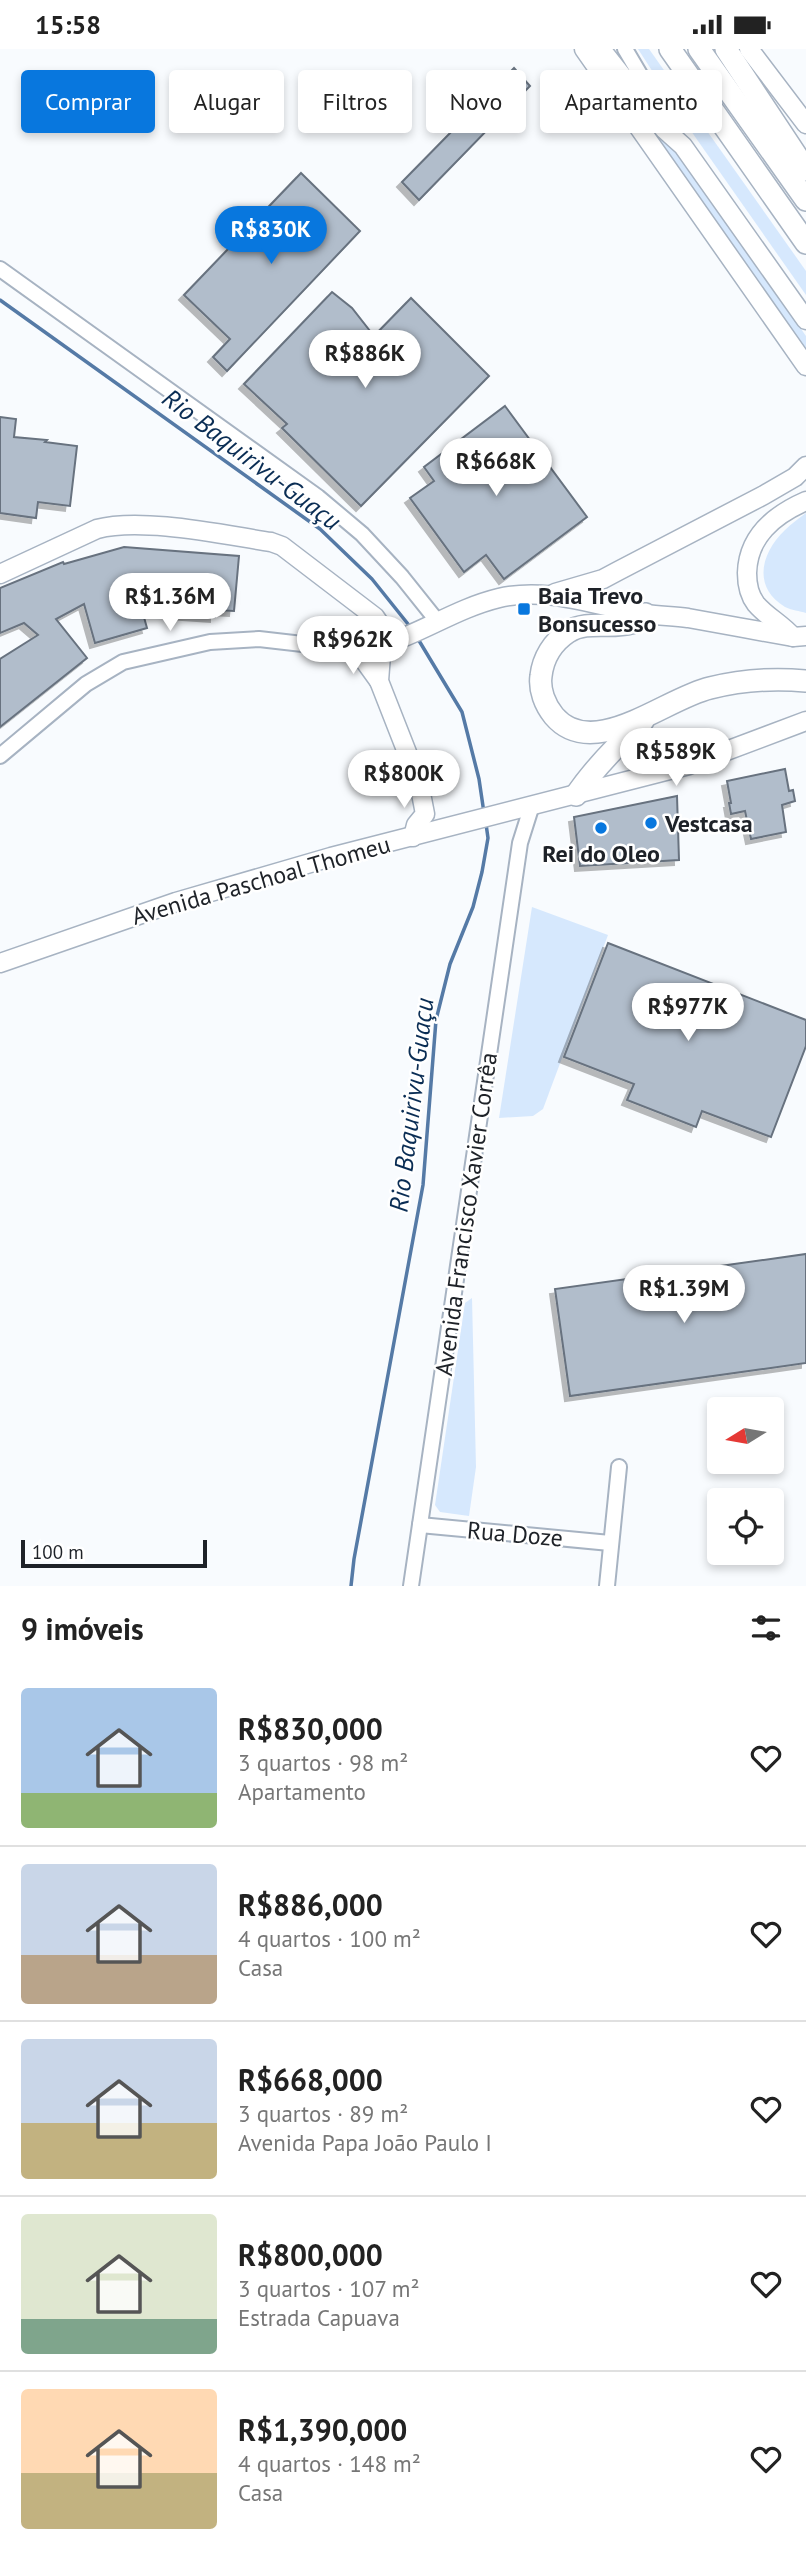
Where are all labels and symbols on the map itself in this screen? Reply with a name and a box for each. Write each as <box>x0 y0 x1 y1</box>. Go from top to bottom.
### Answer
pin: R$830K <box>214 207 328 266</box>
pin: R$886K <box>308 331 422 390</box>
water label: Rio Baquirivu-Guaçu <box>156 381 348 537</box>
pin: R$668K <box>439 439 553 498</box>
pin: R$1.36M <box>105 573 235 633</box>
place label: Baia Trevo Bonsucesso <box>538 580 657 639</box>
marker: Baia Trevo Bonsucesso <box>516 601 532 617</box>
pin: R$962K <box>296 617 410 676</box>
pin: R$589K <box>619 729 733 788</box>
pin: R$800K <box>347 751 461 810</box>
place label: Vestcasa <box>664 808 753 839</box>
marker: Vestcasa <box>643 815 659 831</box>
marker: Rei do Oleo <box>593 820 609 836</box>
street label: Avenida Paschoal Thomeu <box>128 828 394 932</box>
place label: Rei do Oleo <box>542 838 660 869</box>
pin: R$977K <box>631 983 745 1043</box>
water label: Rio Baquirivu-Guaçu <box>381 996 441 1214</box>
street label: Avenida Francisco Xavier Corrêa <box>428 1050 504 1378</box>
pin: R$1.39M <box>619 1265 749 1325</box>
north arrow <box>707 1397 784 1473</box>
street label: Rua Doze <box>466 1514 564 1554</box>
scale bar <box>21 1537 206 1569</box>

